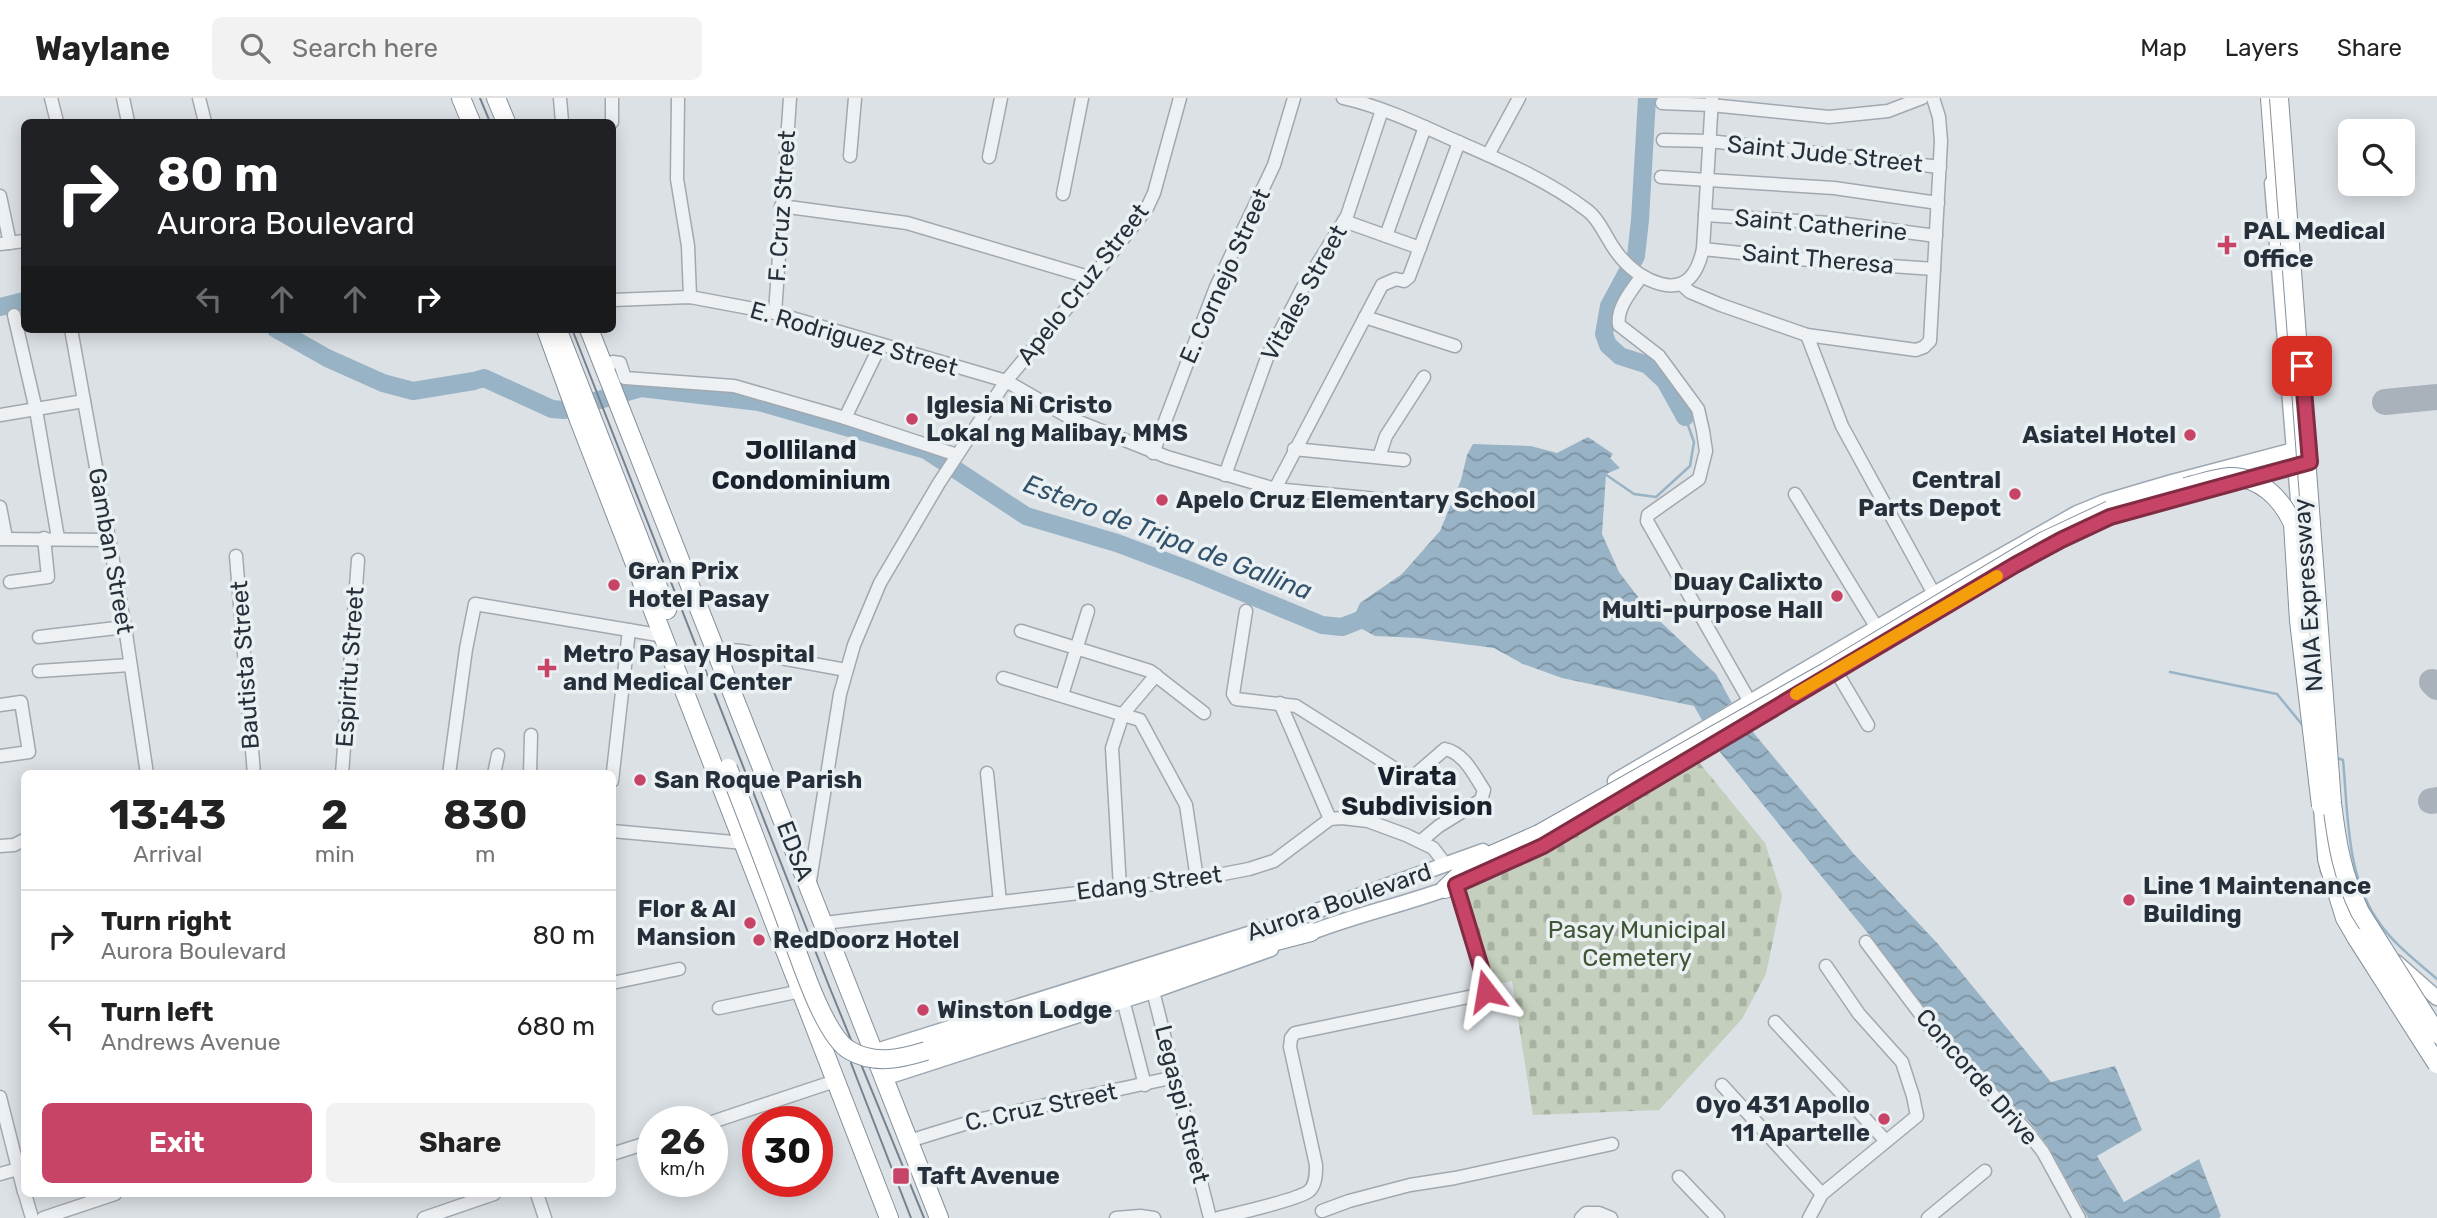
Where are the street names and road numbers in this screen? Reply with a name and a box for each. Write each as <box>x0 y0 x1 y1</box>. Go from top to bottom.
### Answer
street label: F. Cruz Street <box>763 129 801 283</box>
street label: Saint Jude Street <box>1726 130 1924 178</box>
street label: E. Cornejo Street <box>1174 184 1276 368</box>
street label: Apelo Cruz Street <box>1012 198 1154 370</box>
street label: Saint Catherine <box>1734 204 1908 246</box>
street label: Vitales Street <box>1255 220 1353 366</box>
street label: Saint Theresa <box>1741 238 1895 280</box>
street label: E. Rodriguez Street <box>747 296 961 382</box>
street label: Gamban Street <box>83 466 139 636</box>
street label: NAIA Expressway <box>2287 497 2329 693</box>
street label: Bautista Street <box>225 580 265 750</box>
street label: Espiritu Street <box>330 586 370 748</box>
street label: EDSA <box>771 817 819 885</box>
street label: Aurora Boulevard <box>1243 857 1435 947</box>
street label: Edang Street <box>1075 860 1223 906</box>
street label: Concorde Drive <box>1910 1003 2044 1151</box>
street label: Legaspi Street <box>1149 1022 1215 1186</box>
street label: C. Cruz Street <box>962 1077 1120 1137</box>

